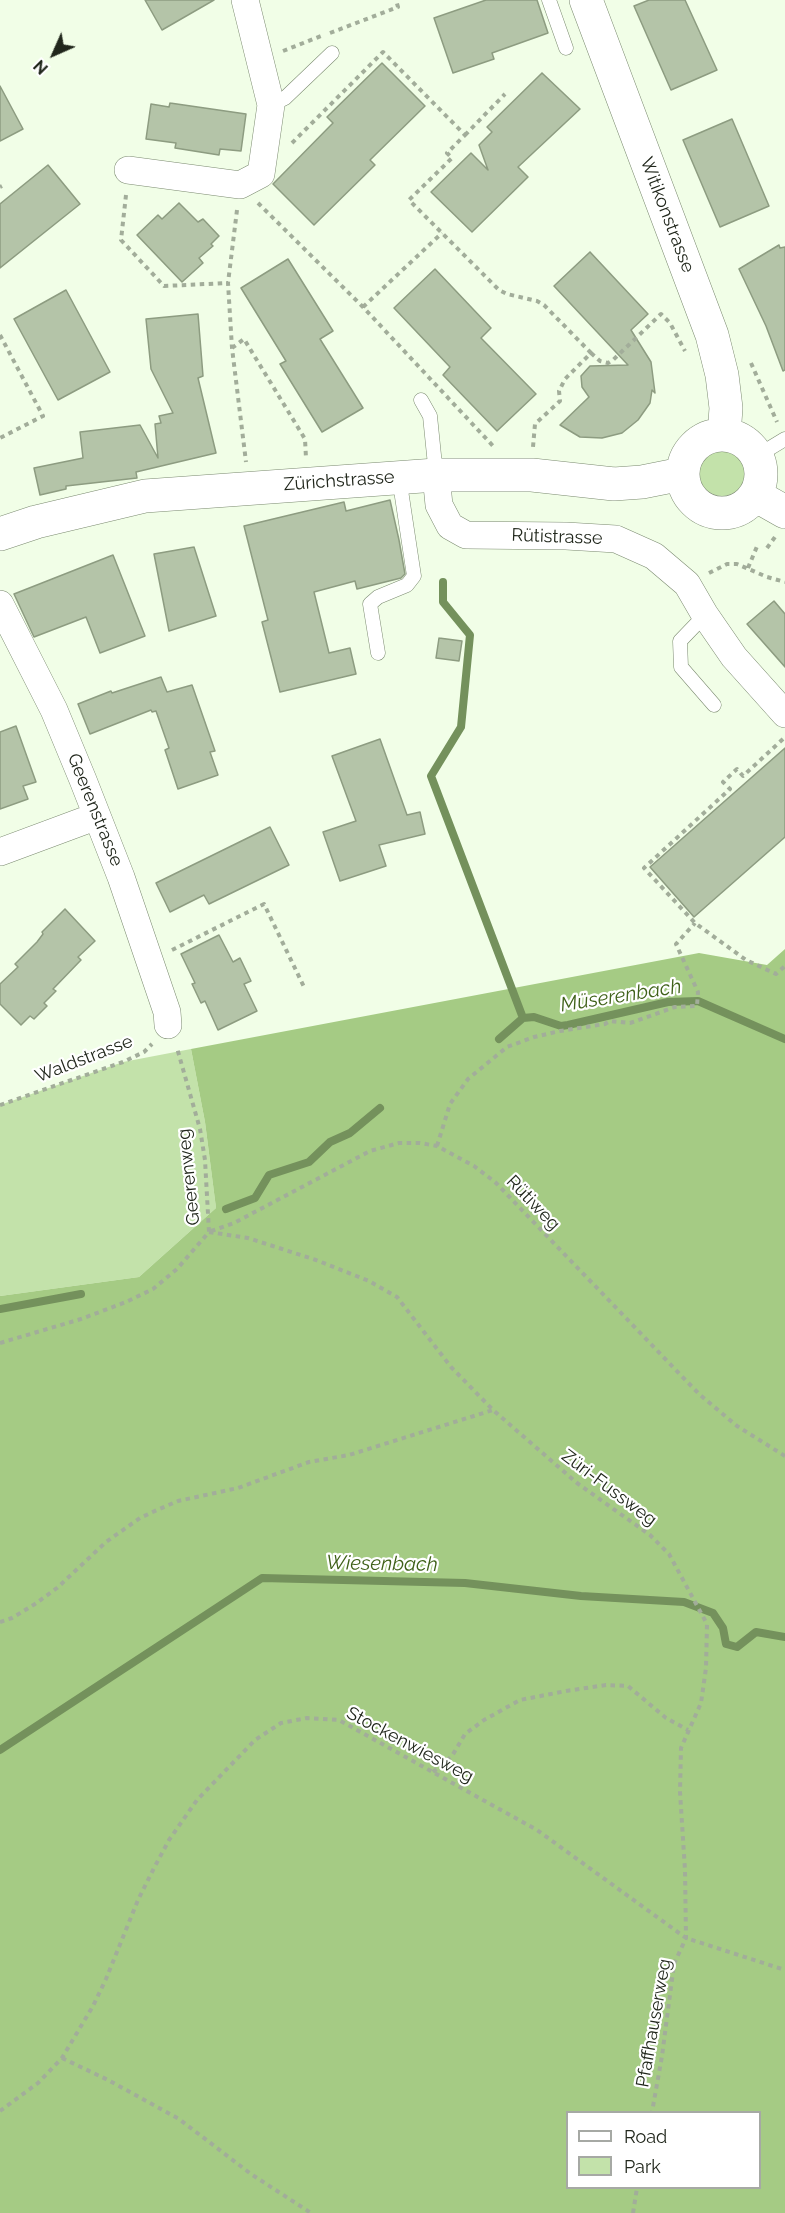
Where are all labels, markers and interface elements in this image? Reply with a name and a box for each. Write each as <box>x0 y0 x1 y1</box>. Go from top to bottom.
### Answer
north arrow <box>24 24 84 84</box>
text: N <box>30 56 52 78</box>
street label: Witikonstrasse <box>635 154 699 276</box>
street label: Zürichstrasse <box>283 466 395 496</box>
street label: Rütistrasse <box>511 525 603 549</box>
street label: Geerenstrasse <box>63 750 127 870</box>
water label: Müserenbach <box>559 975 683 1017</box>
street label: Waldstrasse <box>32 1031 136 1087</box>
street label: Geerenweg <box>173 1128 205 1226</box>
street label: Rütiweg <box>502 1171 564 1235</box>
street label: Züri-Fussweg <box>557 1445 661 1531</box>
water label: Wiesenbach <box>326 1551 438 1577</box>
street label: Stockenwiesweg <box>343 1702 477 1788</box>
street label: Pfaffhauserweg <box>632 1957 676 2089</box>
legend <box>566 2111 761 2189</box>
text: Road <box>624 2126 667 2147</box>
text: Park <box>624 2156 661 2177</box>

